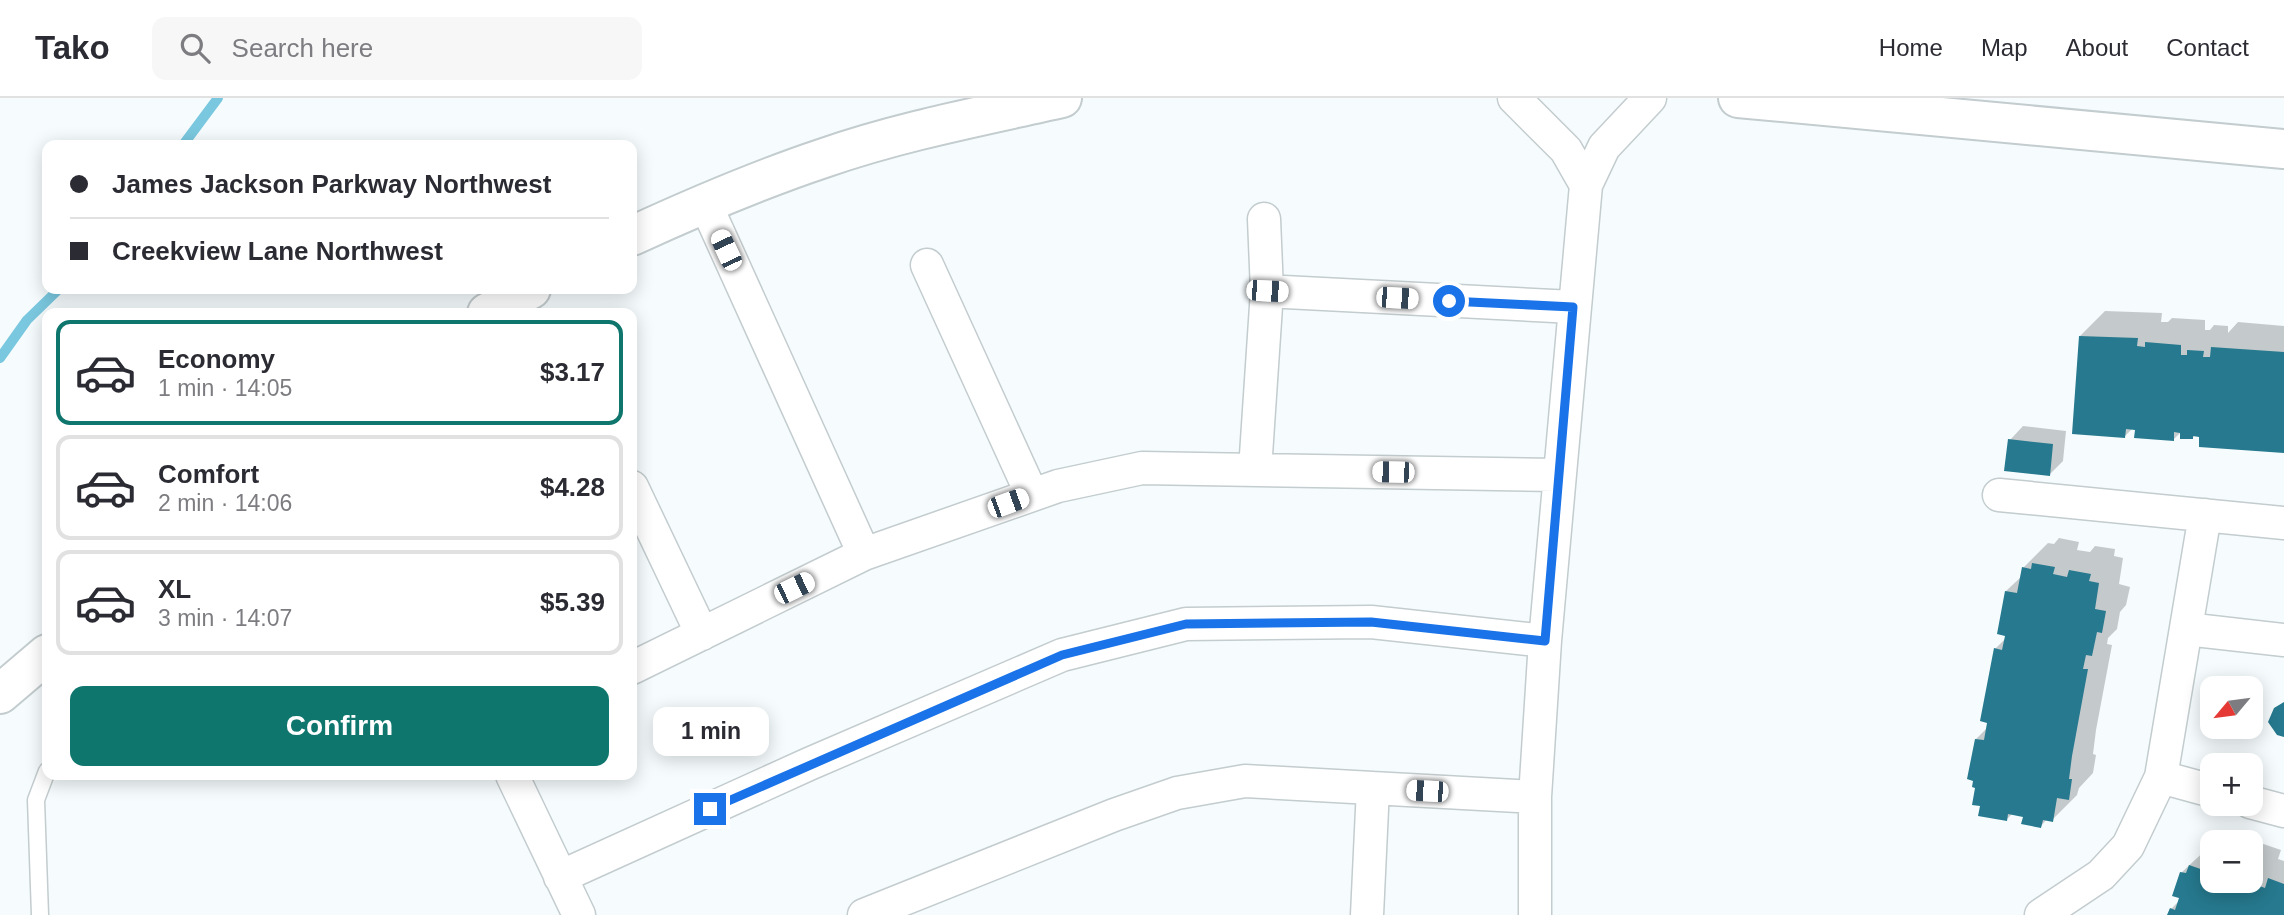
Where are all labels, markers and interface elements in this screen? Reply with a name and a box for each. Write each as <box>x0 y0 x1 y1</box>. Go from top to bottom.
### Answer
search box <box>152 17 642 80</box>
text: Tako <box>35 29 110 66</box>
icon: search <box>176 29 214 67</box>
text: Search here <box>232 33 373 63</box>
text: Home <box>1879 34 1943 61</box>
text: Map <box>1981 34 2028 61</box>
text: About <box>2066 34 2128 61</box>
text: Contact <box>2166 34 2249 61</box>
text: James Jackson Parkway Northwest <box>112 169 551 199</box>
car <box>708 227 745 273</box>
text: Creekview Lane Northwest <box>112 236 443 266</box>
car <box>1246 279 1289 303</box>
route start <box>1433 285 1465 317</box>
car <box>1376 286 1419 310</box>
icon: car <box>74 341 137 404</box>
text: Economy <box>158 344 275 374</box>
text: $3.17 <box>540 357 605 387</box>
text: 1 min · 14:05 <box>158 375 292 401</box>
icon: car <box>74 456 137 519</box>
text: Comfort <box>158 459 259 489</box>
car <box>1372 461 1415 483</box>
text: $4.28 <box>540 472 605 502</box>
car <box>985 486 1032 520</box>
text: 2 min · 14:06 <box>158 490 292 516</box>
car <box>771 569 818 607</box>
icon: car <box>74 571 137 634</box>
text: XL <box>158 574 191 604</box>
text: $5.39 <box>540 587 605 617</box>
text: 3 min · 14:07 <box>158 605 292 631</box>
north arrow <box>2200 676 2263 738</box>
map controls <box>2200 676 2263 893</box>
button: Confirm <box>70 686 609 766</box>
callout: 1 min <box>652 708 768 756</box>
text: 1 min <box>681 718 741 744</box>
button: + <box>2200 753 2263 816</box>
car <box>1406 779 1449 803</box>
route end <box>694 793 726 825</box>
button: − <box>2200 830 2263 893</box>

